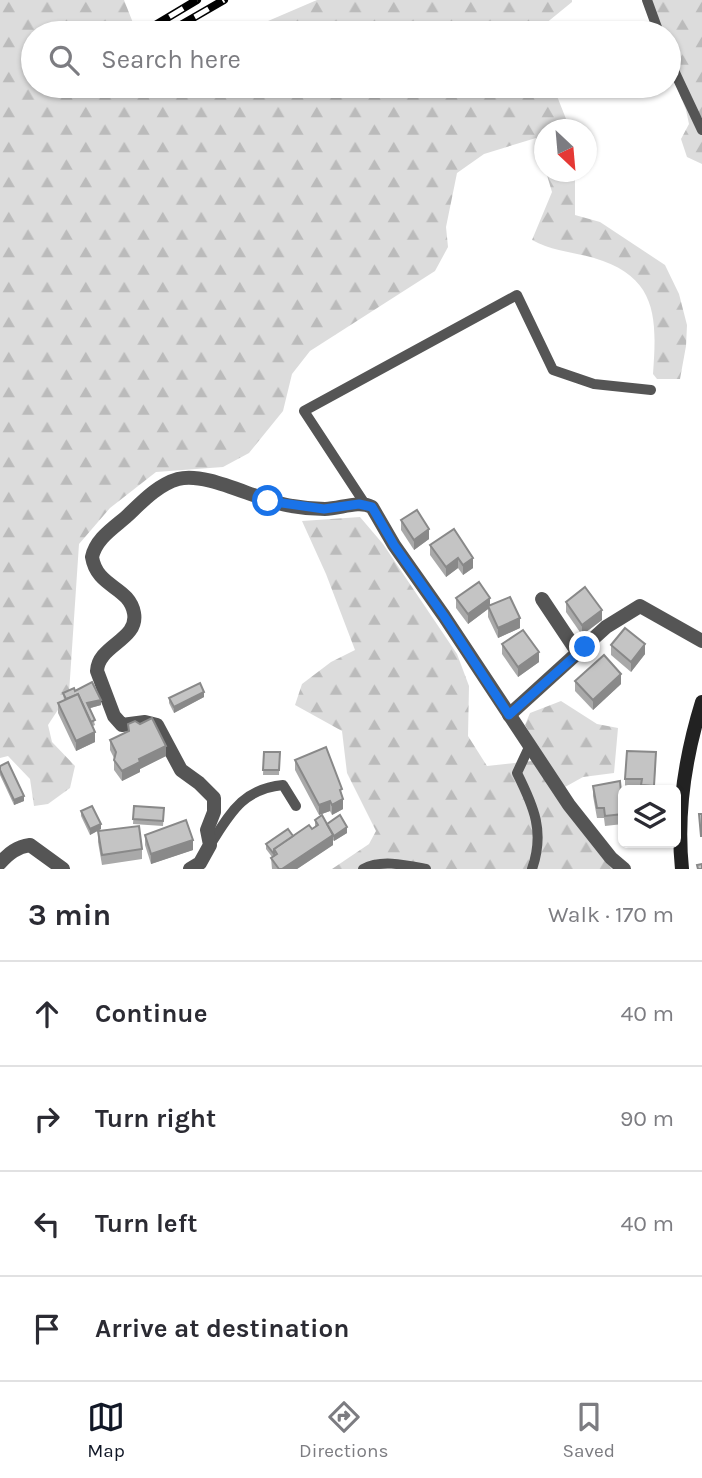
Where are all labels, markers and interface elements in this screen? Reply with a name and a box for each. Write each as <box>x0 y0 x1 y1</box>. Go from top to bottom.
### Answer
search box <box>21 21 681 98</box>
icon: search <box>45 41 83 79</box>
text: Search here <box>101 44 241 75</box>
north arrow <box>534 119 597 182</box>
route start <box>252 485 283 516</box>
route end <box>569 631 600 662</box>
map controls <box>618 785 681 848</box>
button: layers <box>618 785 681 848</box>
text: 3 min <box>28 897 111 933</box>
text: Walk · 170 m <box>548 901 674 928</box>
icon: ahead <box>28 995 66 1033</box>
text: Continue <box>95 998 207 1029</box>
text: 40 m <box>621 1000 674 1027</box>
icon: right <box>28 1100 66 1138</box>
text: Turn right <box>95 1103 216 1134</box>
text: 90 m <box>620 1105 674 1132</box>
icon: left <box>28 1205 66 1243</box>
text: Turn left <box>95 1208 197 1239</box>
text: 40 m <box>621 1210 674 1237</box>
icon: arrive <box>28 1310 66 1348</box>
text: Arrive at destination <box>95 1313 349 1344</box>
tab: Map <box>87 1398 125 1462</box>
tab: Directions <box>299 1398 388 1462</box>
tab: Saved <box>562 1398 615 1462</box>

